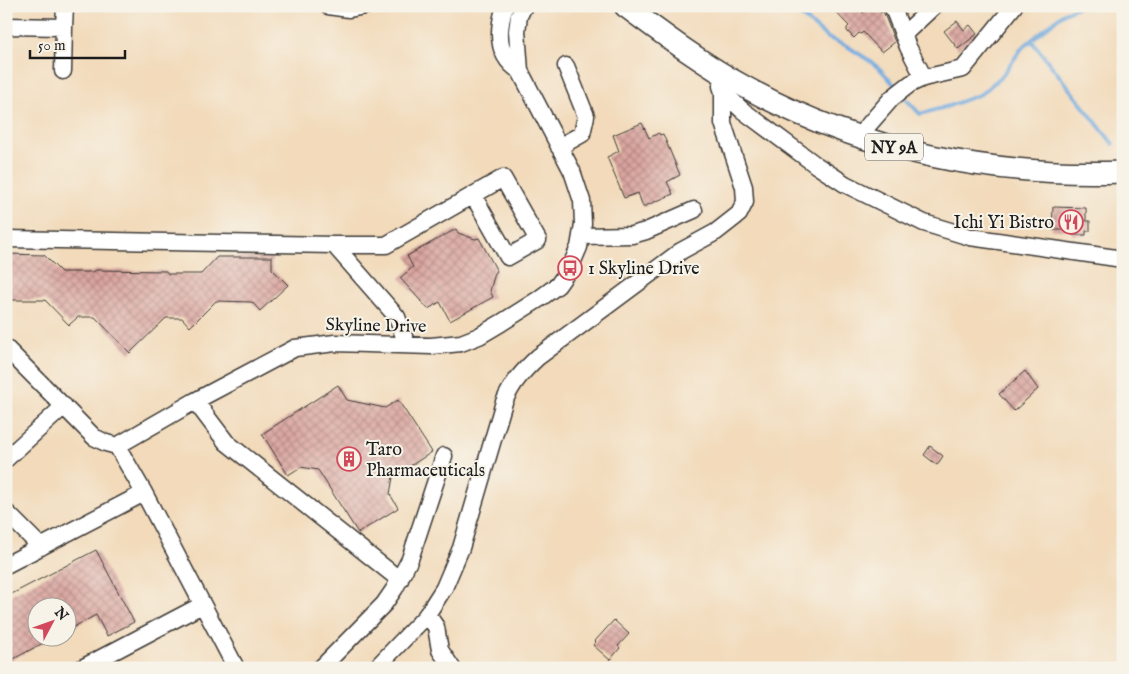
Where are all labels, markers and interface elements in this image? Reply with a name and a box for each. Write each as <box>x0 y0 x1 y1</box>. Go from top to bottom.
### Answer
scale bar <box>30 28 125 60</box>
text: 50 m <box>38 36 66 55</box>
road number: NY 9A <box>865 134 923 160</box>
restaurant icon: Ichi Yi Bistro <box>1058 209 1084 235</box>
place label: Ichi Yi Bistro <box>954 212 1054 235</box>
bus stop icon: 1 Skyline Drive <box>557 255 583 281</box>
place label: 1 Skyline Drive <box>588 258 700 281</box>
street label: Skyline Drive <box>325 314 427 339</box>
place label: Taro Pharmaceuticals <box>366 439 485 483</box>
building icon: Taro Pharmaceuticals <box>336 446 362 472</box>
north arrow <box>28 596 78 646</box>
text: N <box>50 603 72 625</box>

